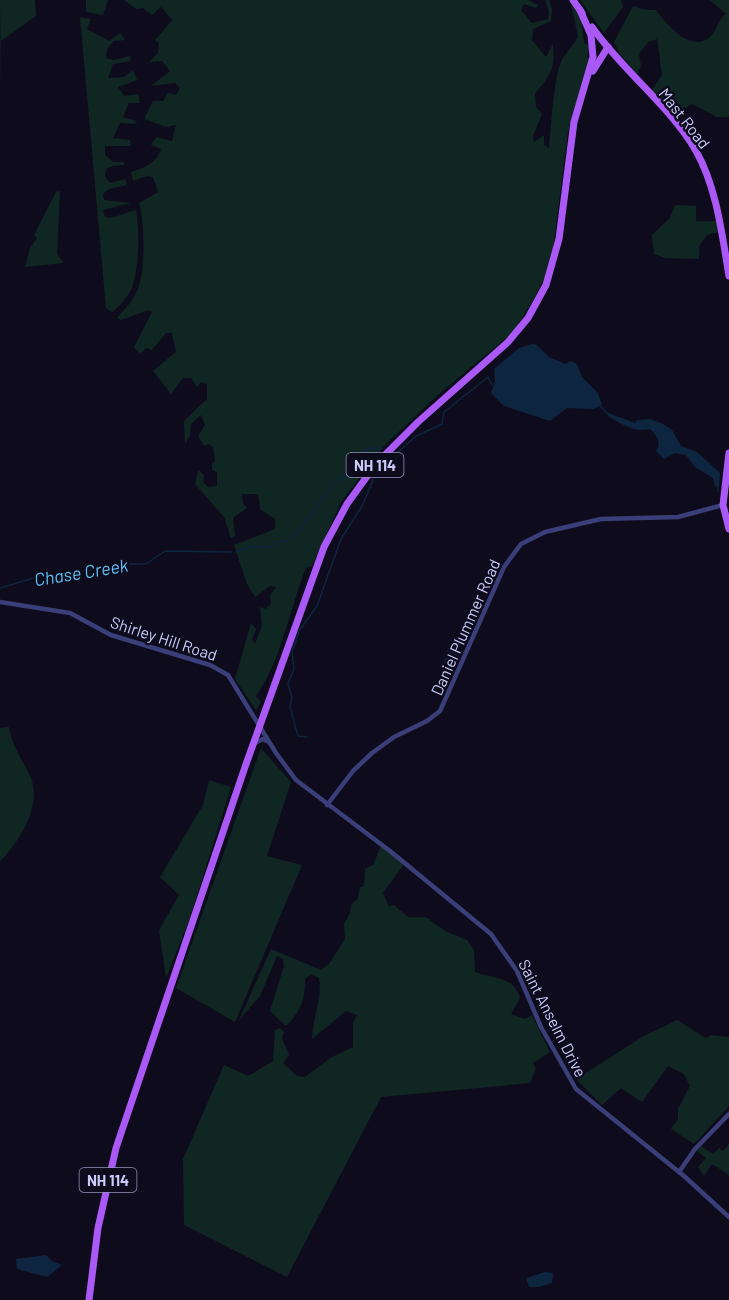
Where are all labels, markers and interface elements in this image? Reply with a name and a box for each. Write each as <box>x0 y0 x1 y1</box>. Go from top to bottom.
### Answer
street label: Mast Road <box>655 84 715 152</box>
road number: NH 114 <box>346 453 404 477</box>
water label: Chase Creek <box>32 554 130 590</box>
street label: Daniel Plummer Road <box>426 556 504 698</box>
street label: Shirley Hill Road <box>108 612 220 664</box>
street label: Saint Anselm Drive <box>515 956 591 1080</box>
road number: NH 114 <box>80 1168 136 1192</box>

